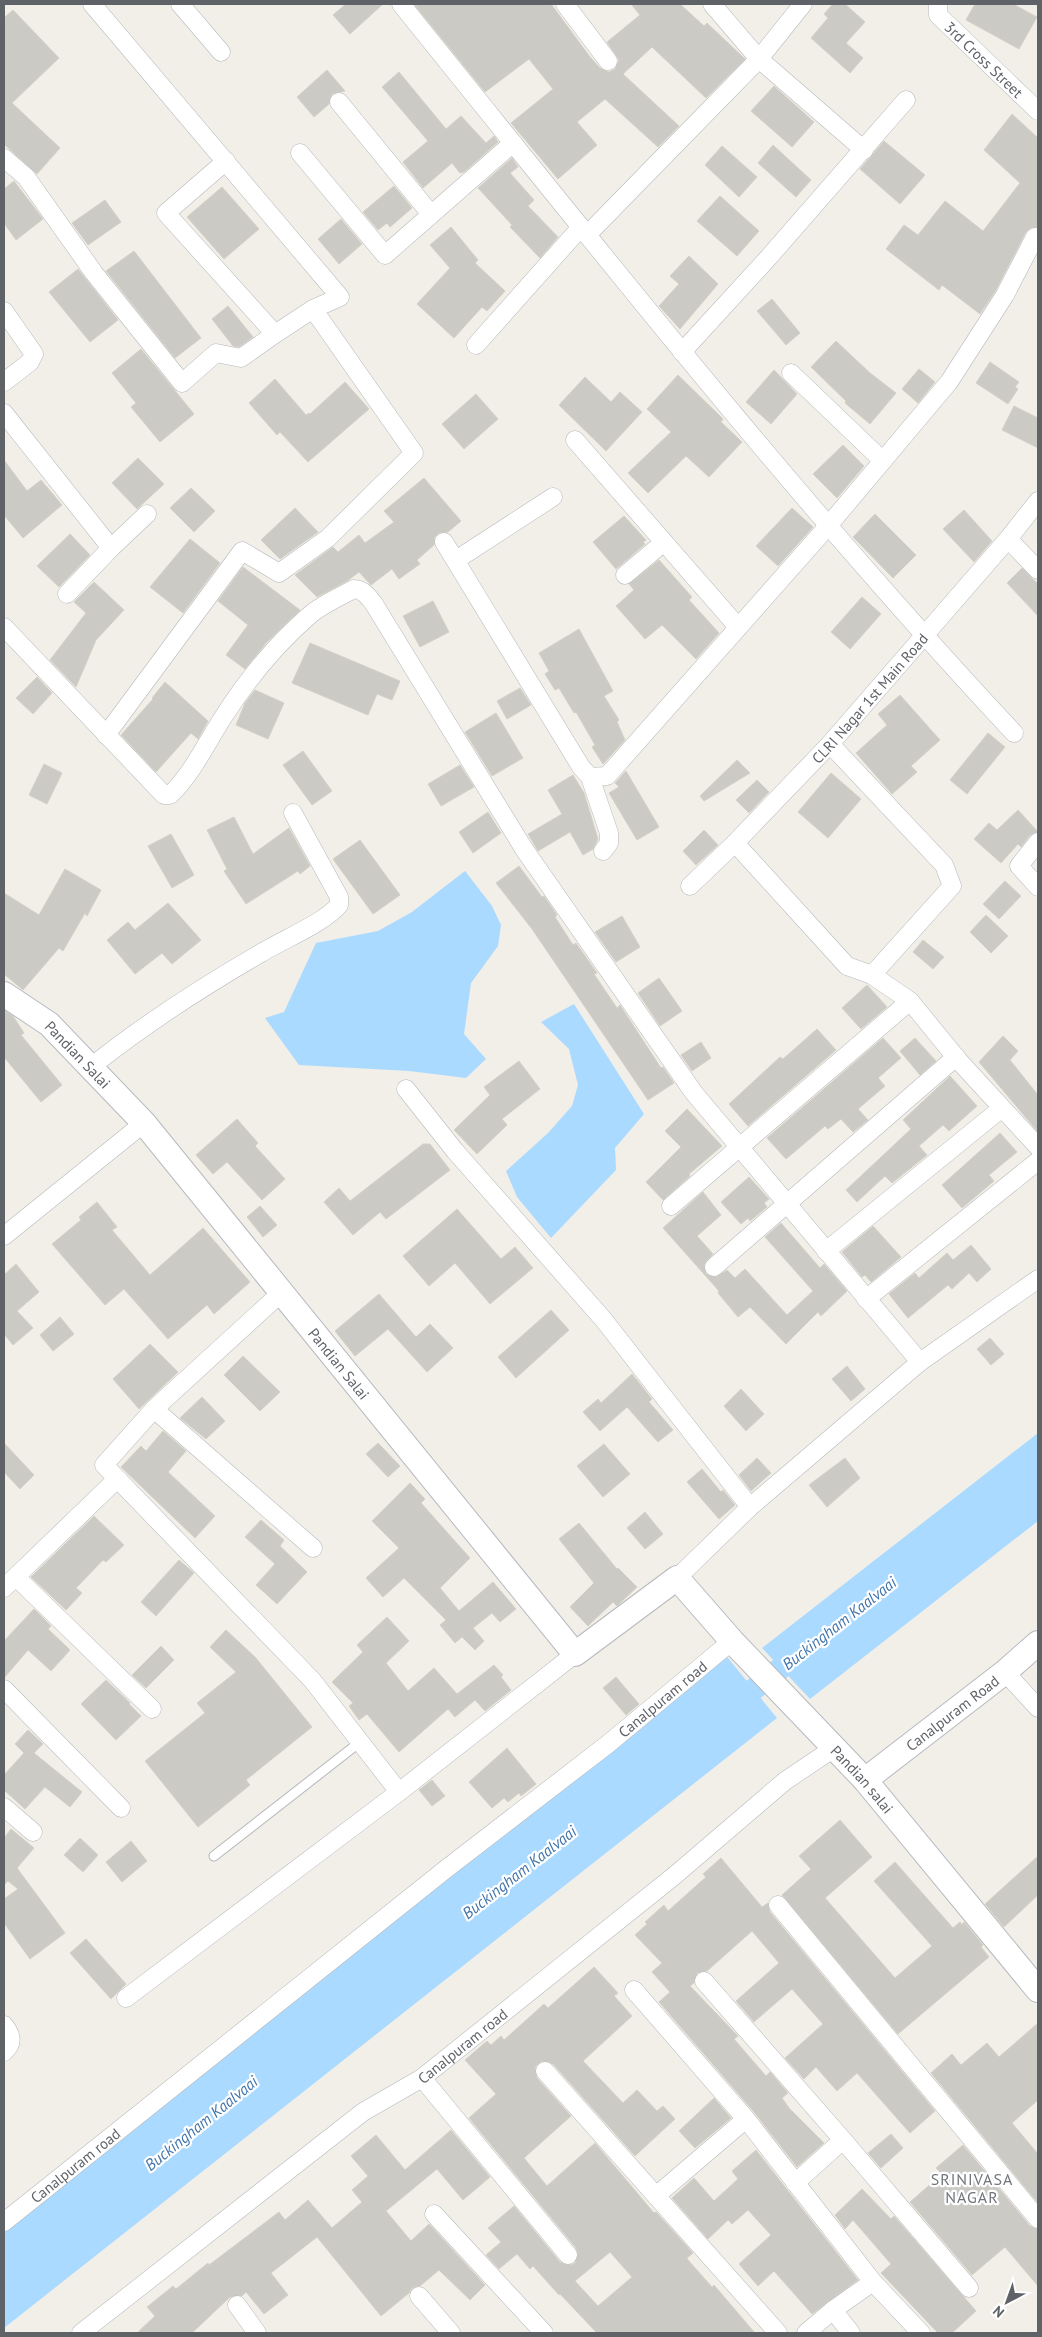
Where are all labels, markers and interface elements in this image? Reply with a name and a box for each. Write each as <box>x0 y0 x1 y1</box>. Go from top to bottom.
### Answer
street label: 3rd Cross Street <box>941 17 1027 101</box>
street label: CLRI Nagar 1st Main Road <box>807 629 932 767</box>
street label: Pandian Salai <box>41 1016 115 1092</box>
street label: Pandian Salai <box>305 1324 374 1403</box>
water label: Buckingham Kaalvaai <box>778 1572 901 1674</box>
street label: Canalpuram road <box>614 1657 711 1741</box>
street label: Canalpuram Road <box>902 1671 1002 1755</box>
street label: Pandian salai <box>827 1741 898 1817</box>
water label: Buckingham Kaalvaai <box>458 1821 581 1923</box>
street label: Canalpuram road <box>414 2004 511 2087</box>
water label: Buckingham Kaalvaai <box>140 2071 262 2175</box>
street label: Canalpuram road <box>26 2124 124 2207</box>
district label: SRINIVASA NAGAR <box>931 2169 1013 2207</box>
north arrow <box>982 2277 1032 2327</box>
text: N <box>989 2302 1008 2322</box>

